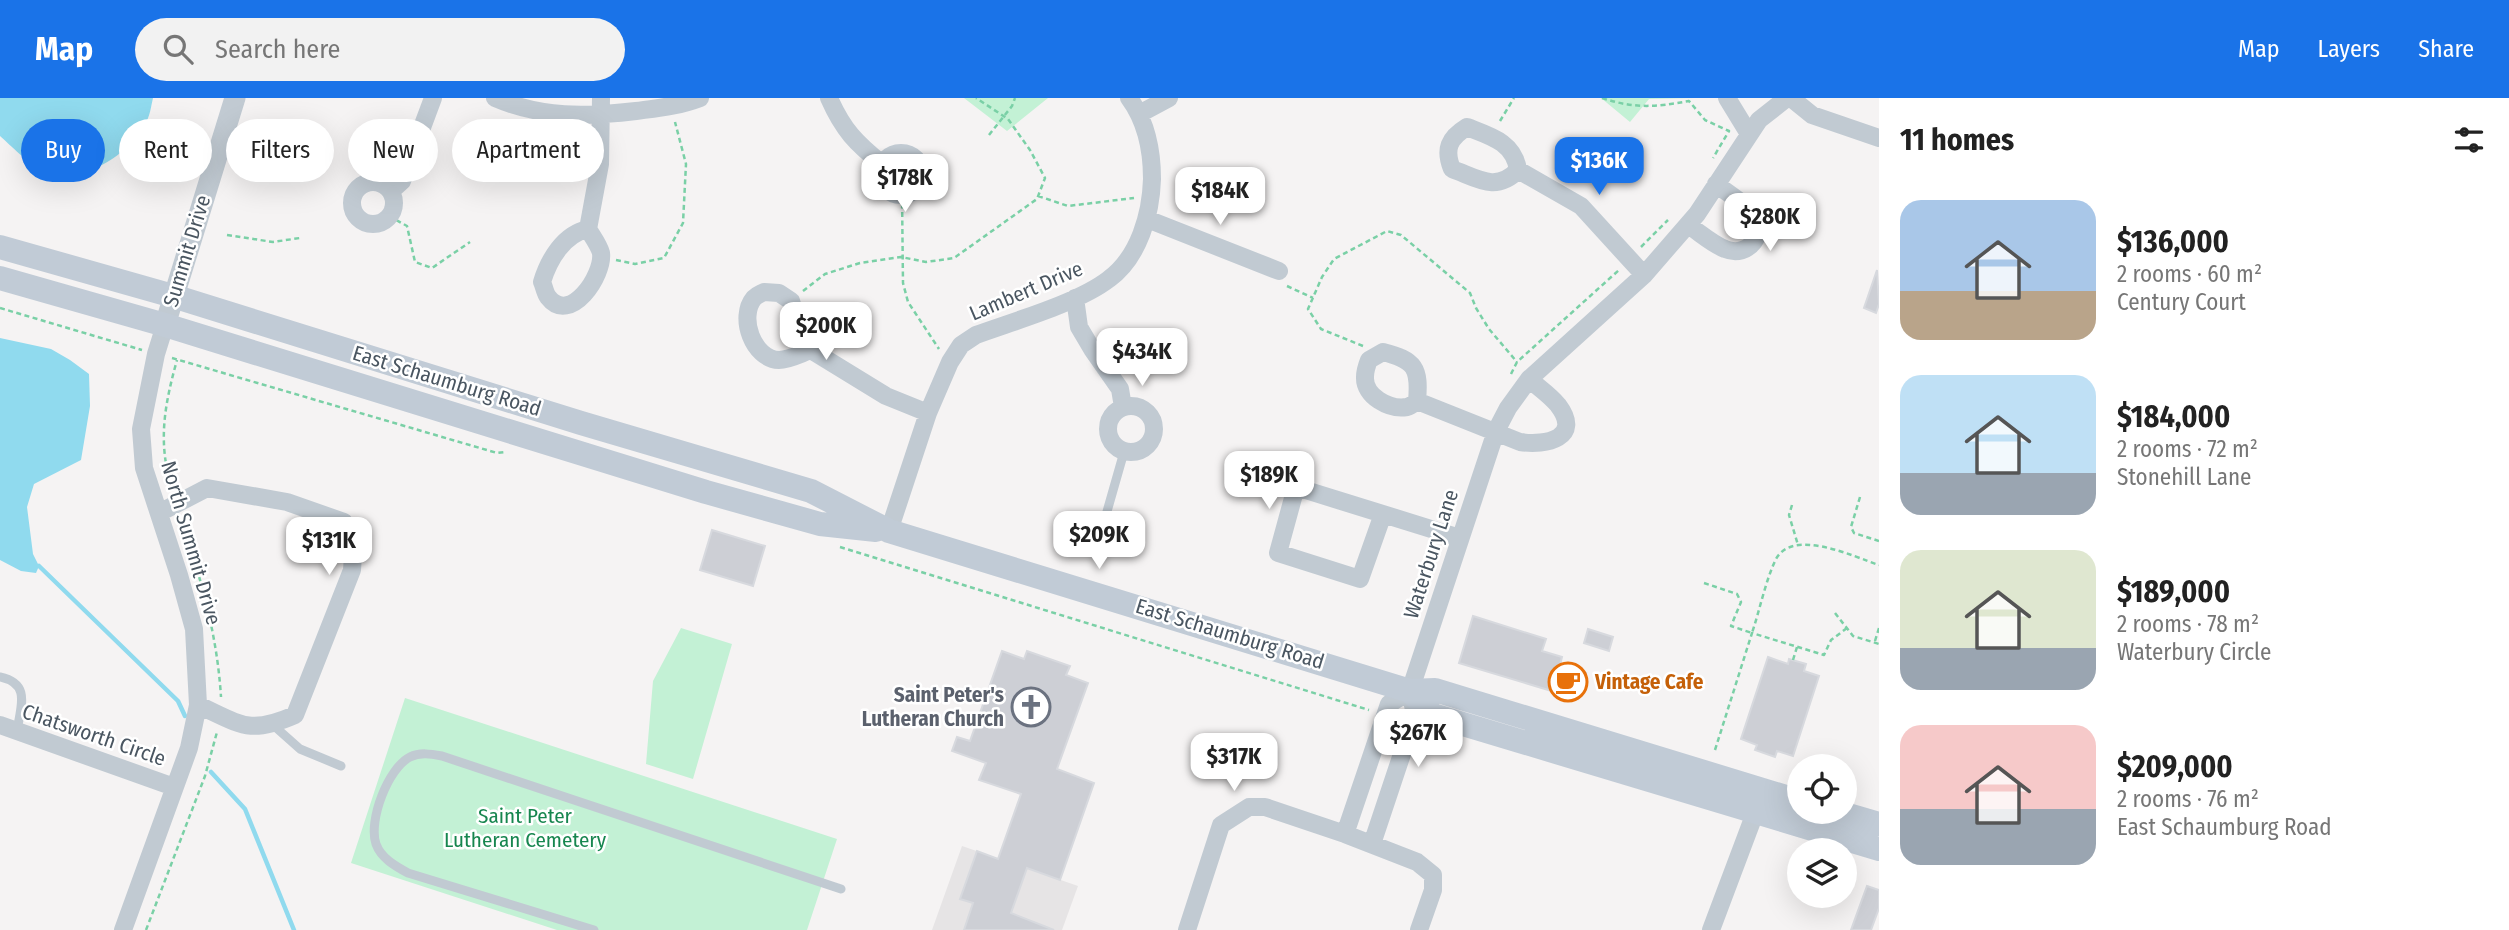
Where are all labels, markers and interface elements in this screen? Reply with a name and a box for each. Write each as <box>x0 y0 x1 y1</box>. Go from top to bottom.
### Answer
search box <box>135 18 625 81</box>
text: Map <box>35 29 93 69</box>
icon: search <box>159 30 197 68</box>
text: Search here <box>215 34 340 65</box>
text: Map <box>2238 35 2280 63</box>
text: Layers <box>2318 35 2380 63</box>
text: Share <box>2418 35 2474 63</box>
chip: Buy <box>21 119 105 182</box>
chip: Rent <box>119 119 212 182</box>
chip: Filters <box>226 119 334 182</box>
chip: New <box>348 119 438 182</box>
chip: Apartment <box>452 119 604 182</box>
icon: filters <box>2450 121 2488 159</box>
text: 11 homes <box>1900 122 2014 158</box>
pin: $136K <box>1550 138 1648 197</box>
text: $136K <box>1571 146 1627 174</box>
pin: $178K <box>856 155 954 214</box>
text: $178K <box>877 163 933 191</box>
pin: $184K <box>1171 167 1269 227</box>
text: $184K <box>1191 176 1249 204</box>
street label: Summit Drive <box>158 192 216 310</box>
pin: $280K <box>1721 194 1819 253</box>
text: $280K <box>1740 202 1800 230</box>
text: $136,000 <box>2117 224 2229 260</box>
icon: home <box>1956 228 2040 312</box>
street label: Lambert Drive <box>965 255 1087 327</box>
text: 2 rooms · 60 m² <box>2117 260 2262 288</box>
text: Century Court <box>2117 288 2246 316</box>
pin: $200K <box>777 302 875 362</box>
text: $200K <box>796 311 856 339</box>
pin: $434K <box>1093 328 1191 388</box>
text: $434K <box>1112 337 1172 365</box>
street label: East Schaumburg Road <box>350 340 544 422</box>
text: $184,000 <box>2117 399 2230 435</box>
icon: home <box>1956 403 2040 487</box>
text: 2 rooms · 72 m² <box>2117 435 2258 463</box>
pin: $189K <box>1220 452 1318 511</box>
street label: North Summit Drive <box>155 458 227 628</box>
text: $189K <box>1240 460 1298 488</box>
text: Stonehill Lane <box>2117 463 2251 491</box>
street label: Waterbury Lane <box>1398 486 1464 622</box>
pin: $209K <box>1050 512 1148 571</box>
pin: $131K <box>280 518 378 577</box>
text: $209K <box>1069 520 1129 548</box>
text: $131K <box>302 526 356 554</box>
text: $189,000 <box>2117 574 2230 610</box>
icon: home <box>1956 578 2040 662</box>
street label: East Schaumburg Road <box>1133 593 1327 675</box>
text: 2 rooms · 78 m² <box>2117 610 2259 638</box>
text: Waterbury Circle <box>2117 638 2271 666</box>
cafe icon: Vintage Cafe <box>1547 661 1589 703</box>
place label: Vintage Cafe <box>1594 669 1704 695</box>
place label: Saint Peter's Lutheran Church <box>862 682 1004 732</box>
church icon: Saint Peter's Lutheran Church <box>1010 686 1052 728</box>
street label: Chatsworth Circle <box>19 698 169 772</box>
pin: $267K <box>1369 710 1467 769</box>
text: $267K <box>1390 718 1446 746</box>
pin: $317K <box>1185 734 1283 793</box>
text: $317K <box>1207 742 1261 770</box>
text: $209,000 <box>2117 749 2233 785</box>
icon: home <box>1956 753 2040 837</box>
map controls <box>1787 754 1857 908</box>
button: locate <box>1787 754 1857 824</box>
text: 2 rooms · 76 m² <box>2117 785 2259 813</box>
park label: Saint Peter Lutheran Cemetery <box>444 803 607 853</box>
text: East Schaumburg Road <box>2117 813 2332 841</box>
button: layers <box>1787 838 1857 908</box>

